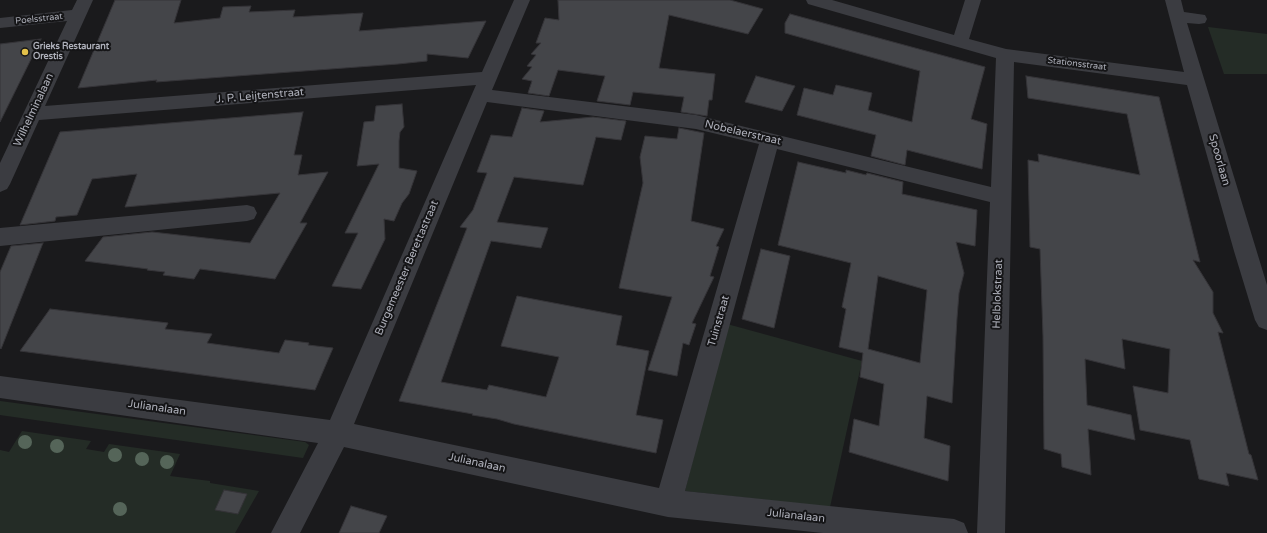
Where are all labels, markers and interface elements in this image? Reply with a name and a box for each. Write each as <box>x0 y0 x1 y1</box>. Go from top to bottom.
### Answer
street label: Poelsstraat <box>15 11 63 27</box>
place label: Grieks Restaurant Orestis <box>33 42 109 63</box>
marker: Grieks Restaurant Orestis <box>20 47 30 57</box>
street label: Stationsstraat <box>1047 55 1107 73</box>
street label: Wilhelminalaan <box>11 71 57 149</box>
street label: J. P. Leijtenstraat <box>215 86 305 106</box>
street label: Nobelaerstraat <box>704 118 782 148</box>
street label: Spoorlaan <box>1205 133 1233 187</box>
street label: Burgemeester Berettastraat <box>373 198 441 338</box>
street label: Helblokstraat <box>990 259 1006 329</box>
street label: Tuinstraat <box>705 294 733 348</box>
street label: Julianalaan <box>127 397 187 419</box>
street label: Julianalaan <box>447 450 507 476</box>
street label: Julianalaan <box>766 506 826 526</box>

